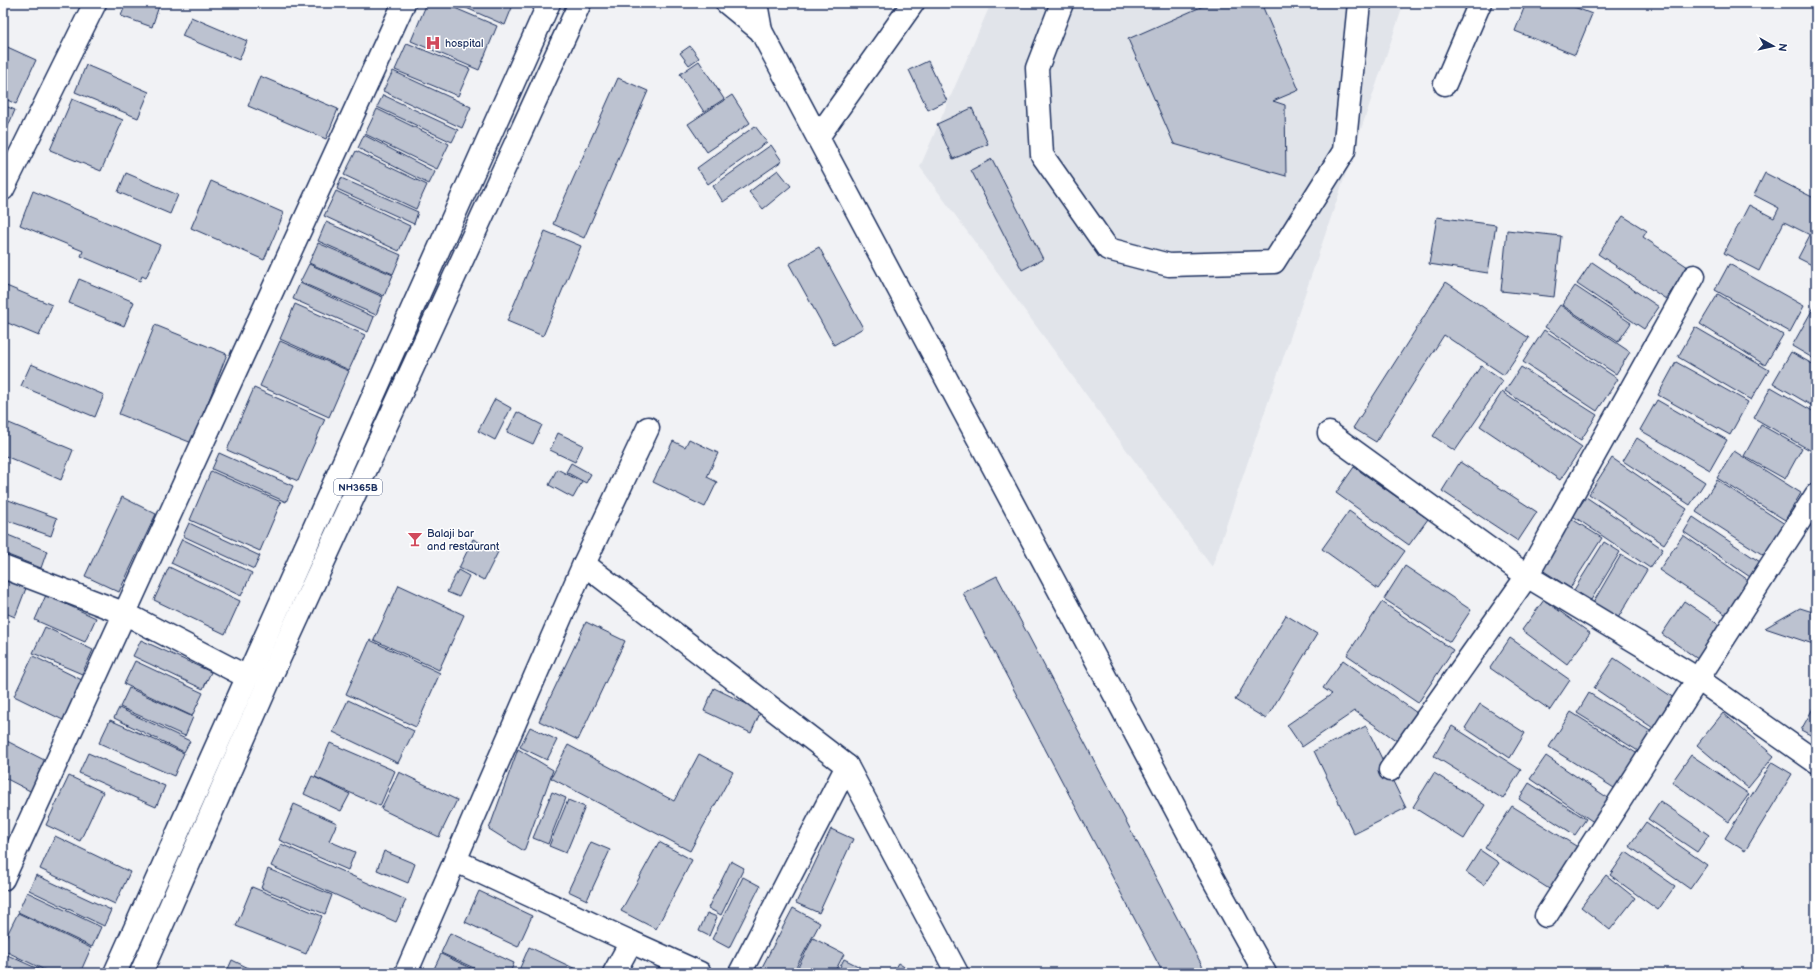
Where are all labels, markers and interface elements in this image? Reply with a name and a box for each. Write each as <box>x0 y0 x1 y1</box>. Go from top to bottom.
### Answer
north arrow <box>1753 26 1793 66</box>
hospital icon: hospital <box>424 34 442 52</box>
place label: hospital <box>445 37 483 50</box>
text: N <box>1775 42 1789 52</box>
road number: NH365B <box>334 479 382 495</box>
place label: Balaji bar and restaurant <box>427 527 500 553</box>
bar icon: Balaji bar and restaurant <box>406 530 424 548</box>

